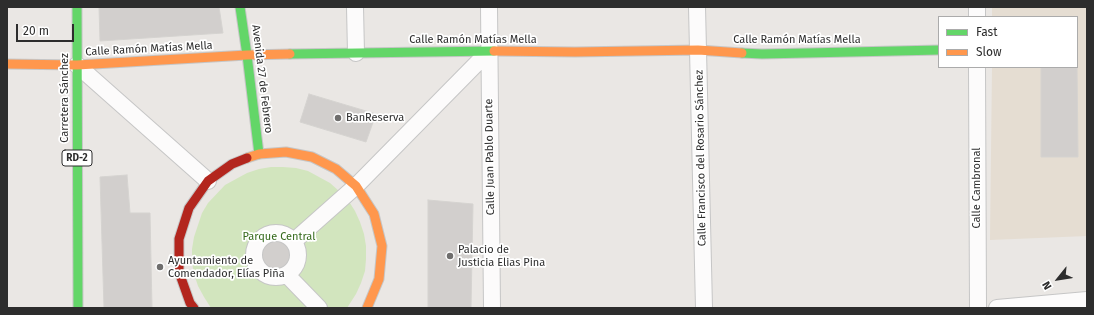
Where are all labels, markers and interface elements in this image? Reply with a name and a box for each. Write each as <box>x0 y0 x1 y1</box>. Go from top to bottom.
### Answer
scale bar <box>18 16 76 42</box>
legend <box>938 16 1078 68</box>
text: 20 m <box>23 24 49 38</box>
street label: Avenida 27 de Febrero <box>249 24 275 134</box>
text: Fast <box>976 25 998 39</box>
street label: Calle Ramón Matías Mella <box>409 33 537 47</box>
street label: Calle Ramón Matías Mella <box>733 33 861 47</box>
street label: Calle Ramón Matías Mella <box>85 39 213 59</box>
text: Slow <box>976 45 1002 59</box>
street label: Carretera Sánchez <box>58 53 72 143</box>
street label: Calle Francisco del Rosario Sánchez <box>693 70 709 246</box>
street label: Calle Juan Pablo Duarte <box>482 99 498 215</box>
place label: BanReserva <box>346 111 404 125</box>
marker: BanReserva <box>333 113 343 123</box>
street label: Calle Cambronal <box>970 147 984 229</box>
road number: RD-2 <box>62 150 92 166</box>
park label: Parque Central <box>243 230 315 244</box>
place label: Palacio de Justicia Elias Pina <box>458 243 545 269</box>
marker: Palacio de Justicia Elias Pina <box>445 251 455 261</box>
place label: Ayuntamiento de Comendador, Elías Piña <box>168 254 285 280</box>
north arrow <box>1038 259 1078 299</box>
marker: Ayuntamiento de Comendador, Elías Piña <box>155 262 165 272</box>
text: N <box>1040 279 1055 292</box>

